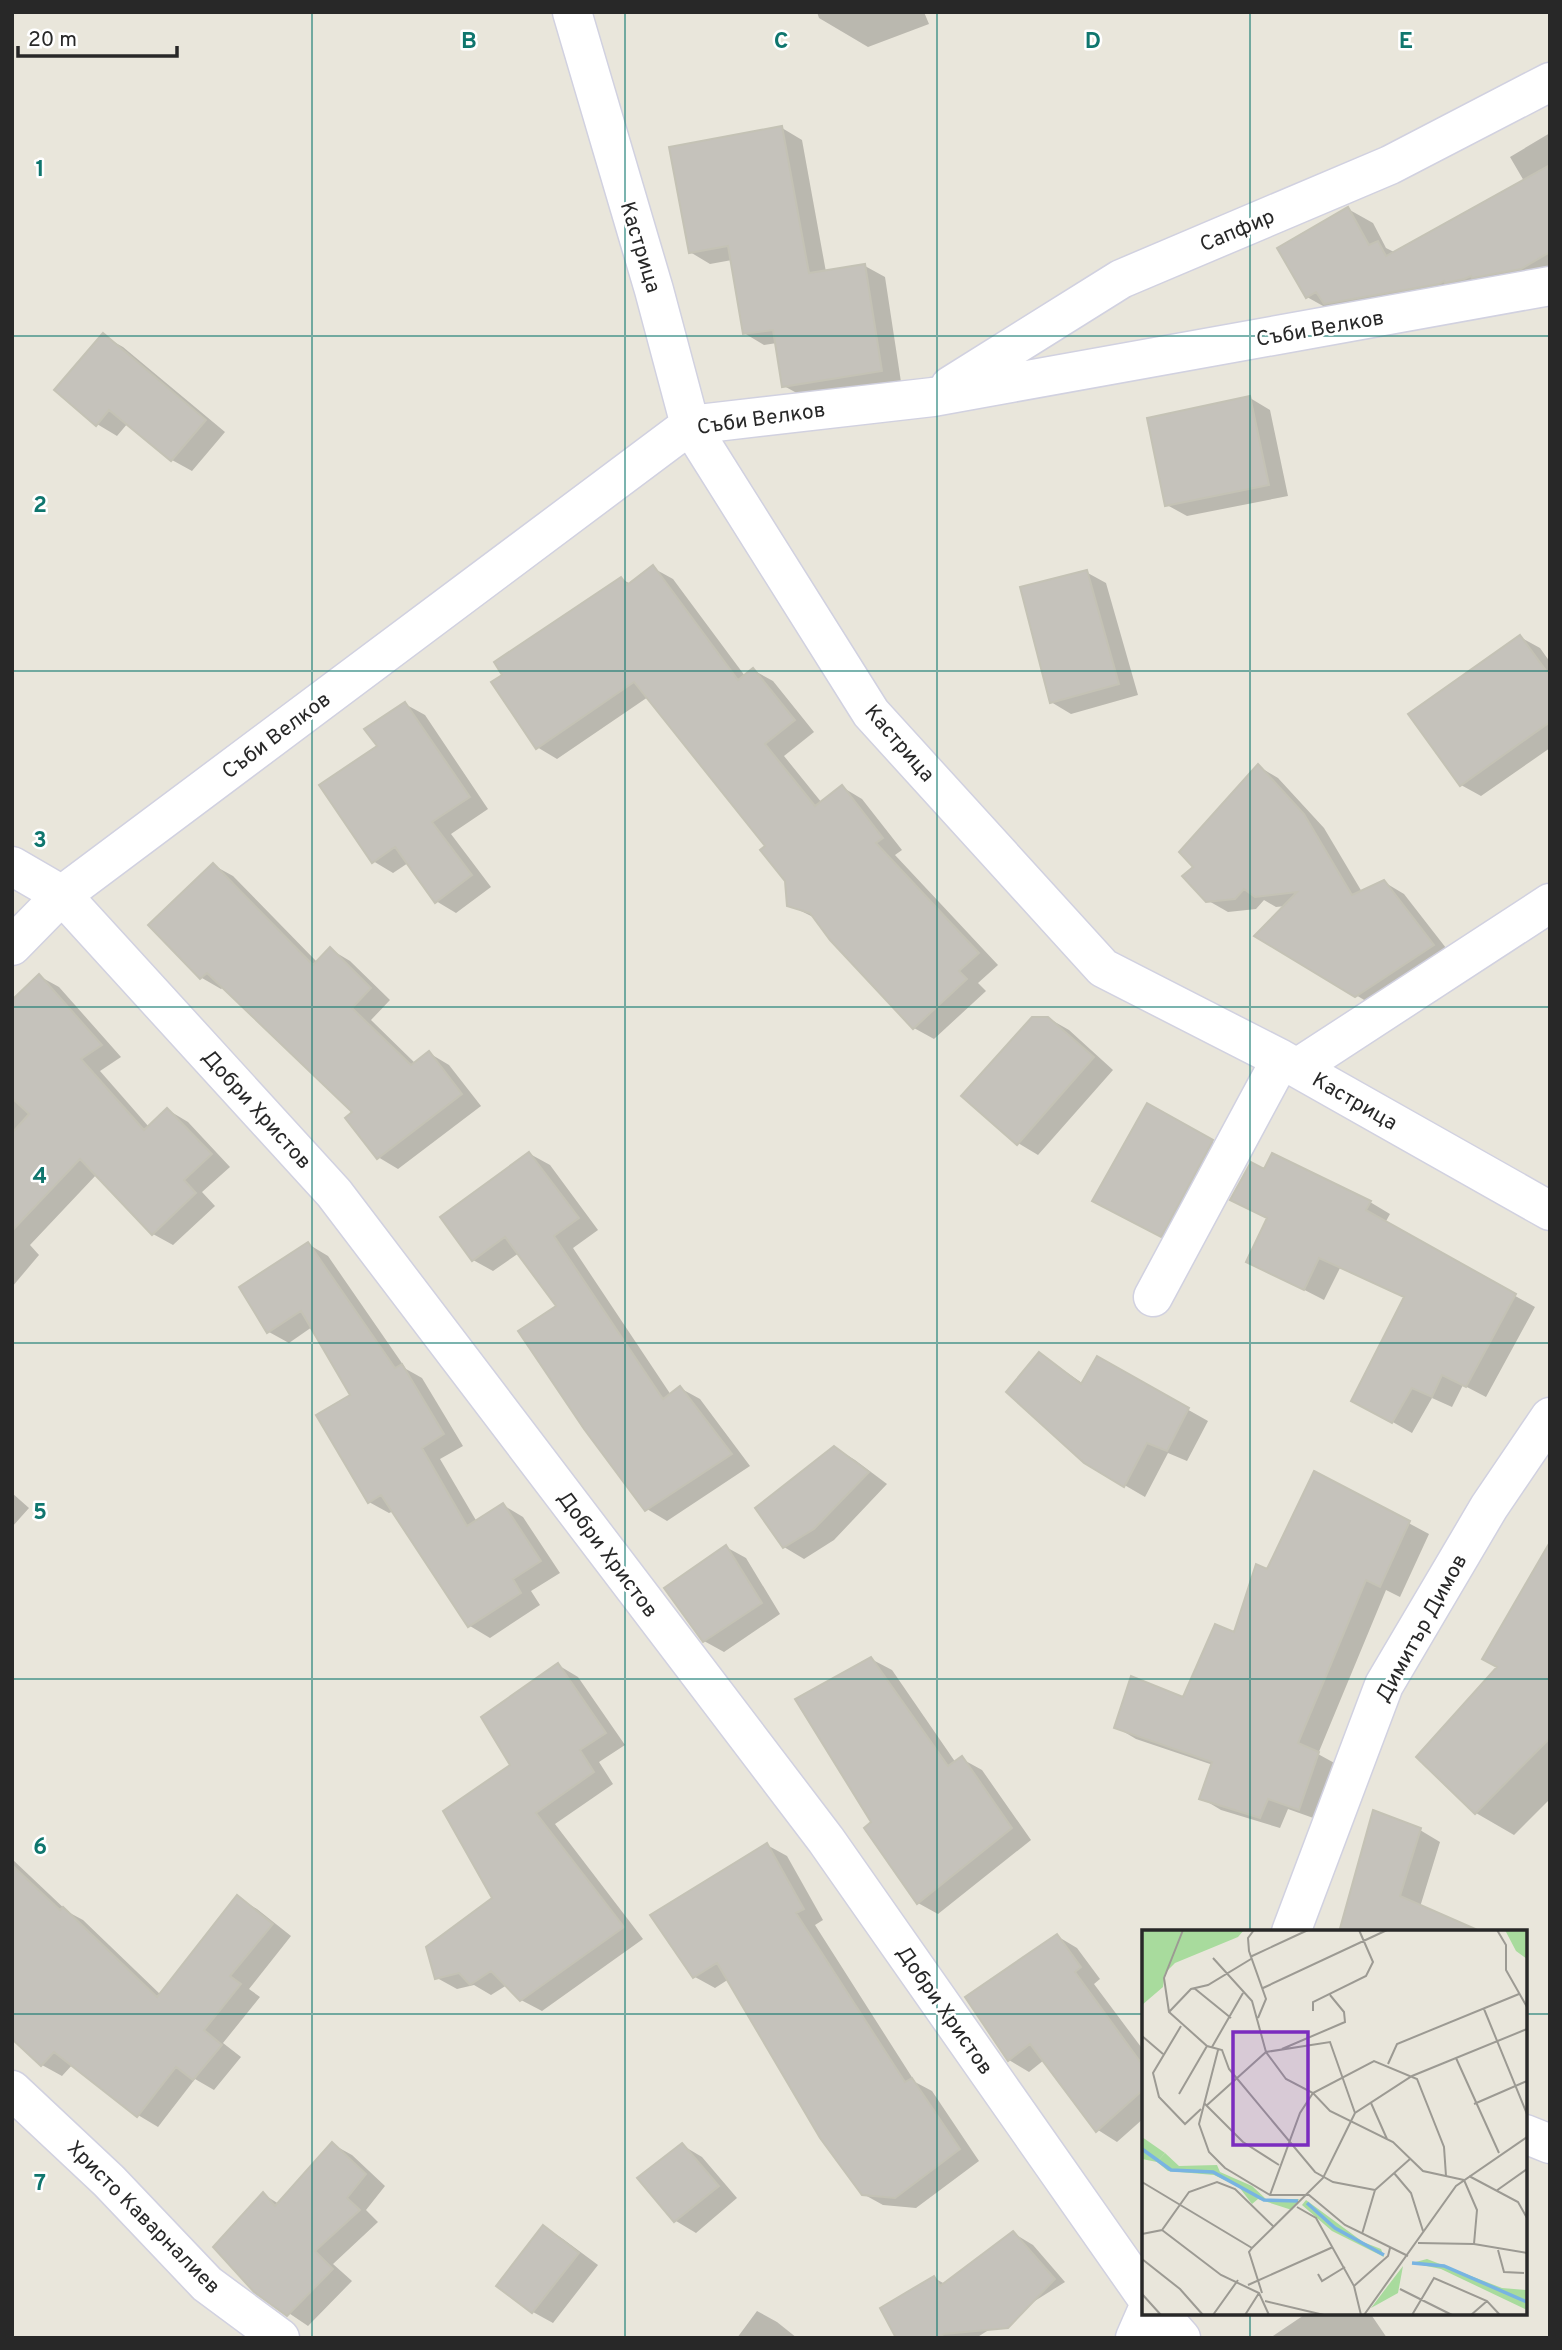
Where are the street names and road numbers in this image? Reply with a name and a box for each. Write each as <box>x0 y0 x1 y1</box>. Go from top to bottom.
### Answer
street label: Кастрица <box>613 199 666 296</box>
street label: Сапфир <box>1196 204 1279 259</box>
street label: Съби Велков <box>1254 305 1386 354</box>
street label: Съби Велков <box>695 397 827 442</box>
street label: Съби Велков <box>217 686 337 786</box>
street label: Кастрица <box>858 700 940 788</box>
street label: Добри Христов <box>195 1045 317 1175</box>
street label: Кастрица <box>1307 1067 1402 1137</box>
street label: Добри Христов <box>550 1486 663 1624</box>
street label: Димитър Димов <box>1370 1550 1474 1708</box>
street label: Добри Христов <box>889 1941 998 2081</box>
street label: Христо Каварналиев <box>60 2136 225 2301</box>

